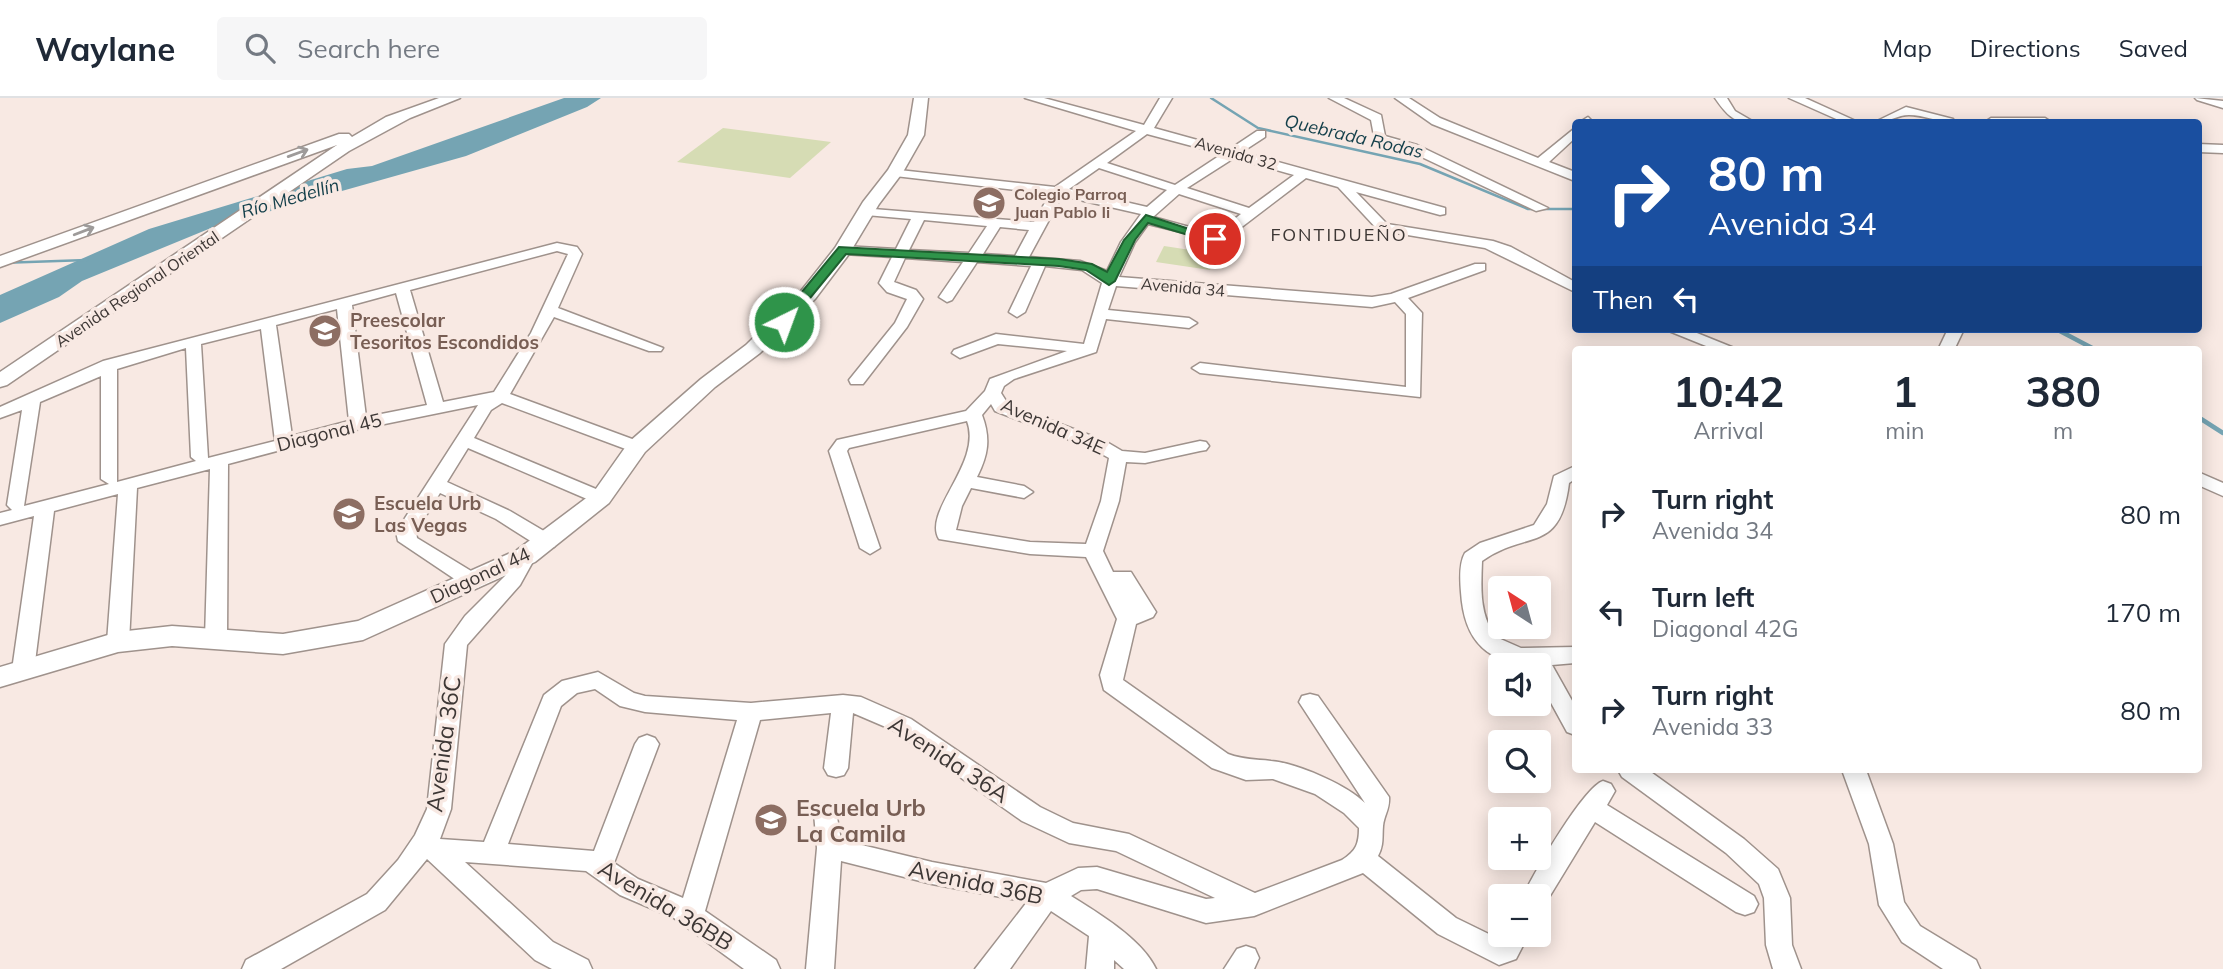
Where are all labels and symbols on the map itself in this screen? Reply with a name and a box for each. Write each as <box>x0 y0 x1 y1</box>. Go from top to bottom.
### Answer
water label: Quebrada Rodas <box>1282 109 1426 163</box>
street label: Avenida 32 <box>1193 132 1279 174</box>
one-way arrow <box>287 146 308 159</box>
water label: Río Medellín <box>238 173 342 223</box>
school or university icon: Colegio Parroq Juan Pablo Ii <box>970 184 1008 222</box>
place label: Colegio Parroq Juan Pablo Ii <box>1014 184 1127 222</box>
pin <box>1185 209 1245 269</box>
one-way arrow <box>73 223 94 236</box>
district label: FONTIDUEÑO <box>1270 223 1408 246</box>
street label: Avenida Regional Oriental <box>51 227 223 351</box>
street label: Avenida 34 <box>1140 273 1226 301</box>
position arrow <box>747 285 821 359</box>
place label: Preescolar Tesoritos Escondidos <box>350 308 539 354</box>
school or university icon: Preescolar Tesoritos Escondidos <box>306 312 344 350</box>
street label: Avenida 34E <box>997 392 1109 460</box>
street label: Diagonal 45 <box>274 407 384 457</box>
place label: Escuela Urb Las Vegas <box>374 491 482 537</box>
school or university icon: Escuela Urb Las Vegas <box>330 495 368 533</box>
street label: Diagonal 44 <box>426 541 534 609</box>
north arrow <box>1488 576 1550 639</box>
street label: Avenida 36C <box>419 674 467 814</box>
street label: Avenida 36A <box>883 709 1015 809</box>
place label: Escuela Urb La Camila <box>796 793 926 848</box>
school or university icon: Escuela Urb La Camila <box>752 801 790 839</box>
street label: Avenida 36BB <box>593 853 739 957</box>
street label: Avenida 36B <box>906 854 1046 910</box>

